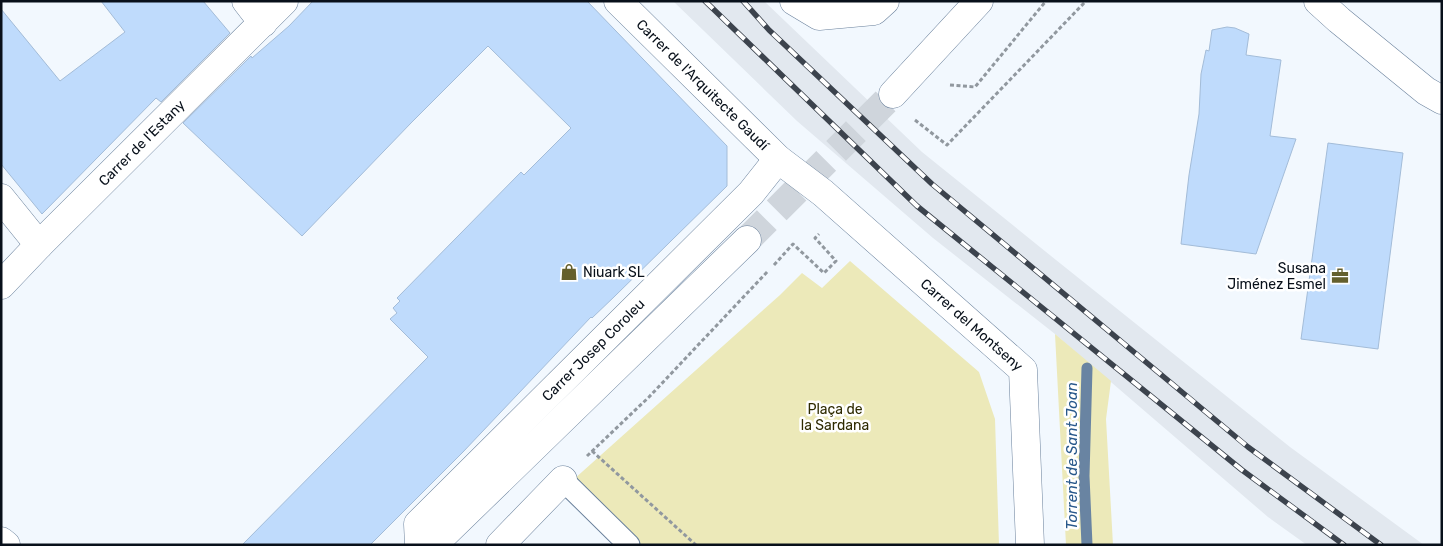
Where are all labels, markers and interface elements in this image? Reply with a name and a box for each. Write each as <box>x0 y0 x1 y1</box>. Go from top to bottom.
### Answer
street label: Carrer de l'Arquitecte Gaudí <box>633 16 772 154</box>
street label: Carrer de l'Estany <box>95 96 189 190</box>
place label: Susana Jiménez Esmel <box>1227 260 1326 293</box>
shop icon: Niuark SL <box>559 262 579 282</box>
place label: Niuark SL <box>583 264 645 281</box>
office icon: Susana Jiménez Esmel <box>1330 266 1350 286</box>
street label: Carrer del Montseny <box>917 275 1026 375</box>
street label: Carrer Josep Coroleu <box>539 296 648 405</box>
water label: Torrent de Sant Joan <box>1063 382 1081 530</box>
park label: Plaça de la Sardana <box>801 401 869 434</box>

